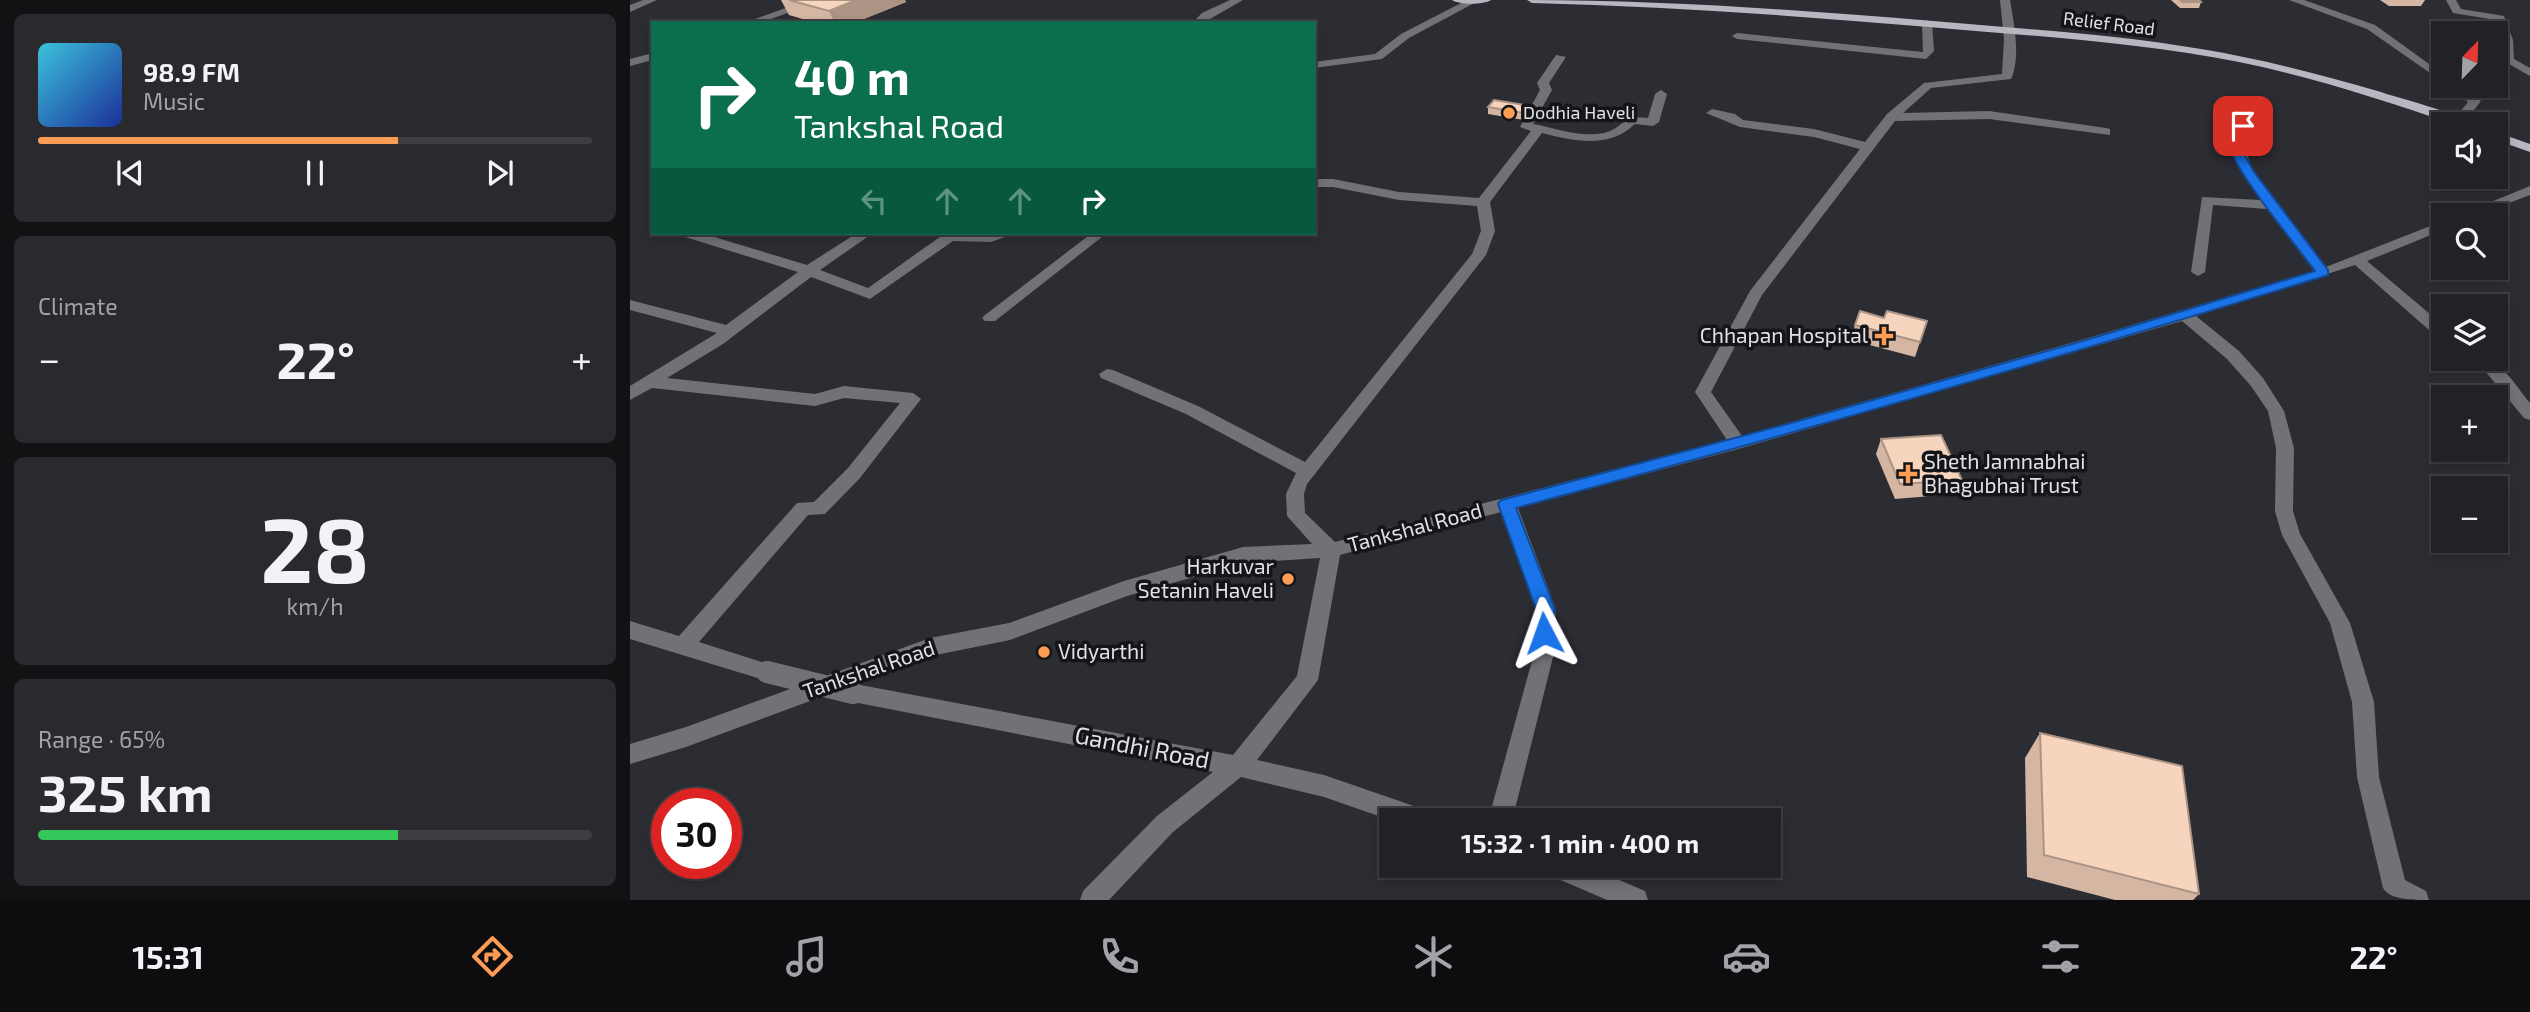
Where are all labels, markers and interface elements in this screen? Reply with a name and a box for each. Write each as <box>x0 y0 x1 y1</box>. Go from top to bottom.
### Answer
street label: Relief Road <box>2062 6 2156 40</box>
north arrow <box>2431 21 2508 98</box>
map controls <box>2431 21 2508 553</box>
text: 40 m <box>794 46 910 105</box>
icon: right <box>679 49 770 140</box>
text: 98.9 FM <box>143 56 240 87</box>
text: Music <box>143 87 205 115</box>
pin <box>2213 96 2273 156</box>
place label: Dodhia Haveli <box>1523 101 1635 123</box>
marker: Dodhia Haveli <box>1501 105 1517 121</box>
text: Tankshal Road <box>794 106 1004 144</box>
icon: arrive <box>2224 107 2262 145</box>
button: sound <box>2431 112 2508 189</box>
icon: previous <box>111 154 149 192</box>
icon: pause <box>296 154 334 192</box>
icon: next <box>481 154 519 192</box>
icon: left <box>855 182 893 220</box>
icon: ahead <box>928 182 966 220</box>
icon: ahead <box>1001 182 1039 220</box>
icon: right <box>1074 182 1112 220</box>
button: search <box>2431 203 2508 280</box>
text: Climate <box>38 292 118 320</box>
button: layers <box>2431 294 2508 371</box>
place label: Chhapan Hospital <box>1700 322 1869 347</box>
marker: Chhapan Hospital <box>1874 326 1894 346</box>
text: 22° <box>276 327 355 389</box>
text: − <box>38 335 60 381</box>
text: + <box>571 335 592 381</box>
button: + <box>2431 385 2508 462</box>
place label: Sheth Jamnabhai Bhagubhai Trust <box>1924 448 2085 497</box>
marker: Sheth Jamnabhai Bhagubhai Trust <box>1898 464 1918 484</box>
button: − <box>2431 476 2508 553</box>
text: 28 <box>260 492 370 601</box>
street label: Tankshal Road <box>1345 497 1484 556</box>
place label: Harkuvar Setanin Haveli <box>1138 553 1275 602</box>
marker: Harkuvar Setanin Haveli <box>1280 571 1296 587</box>
text: km/h <box>286 592 344 620</box>
position arrow <box>1507 596 1581 670</box>
street label: Tankshal Road <box>799 634 938 703</box>
place label: Vidyarthi <box>1058 638 1144 663</box>
marker: Vidyarthi <box>1036 644 1052 660</box>
street label: Gandhi Road <box>1073 719 1212 774</box>
text: Range · 65% <box>38 725 165 753</box>
text: 325 km <box>38 760 213 822</box>
speed limit sign: 30 <box>651 788 742 879</box>
text: 15:32 · 1 min · 400 m <box>1461 827 1699 858</box>
icon: directions <box>468 932 517 981</box>
icon: music <box>782 932 831 981</box>
icon: phone <box>1095 932 1144 981</box>
icon: climate <box>1409 932 1458 981</box>
icon: car <box>1722 932 1771 981</box>
icon: filters <box>2036 932 2085 981</box>
text: 15:31 <box>132 937 204 975</box>
text: 22° <box>2349 937 2398 975</box>

